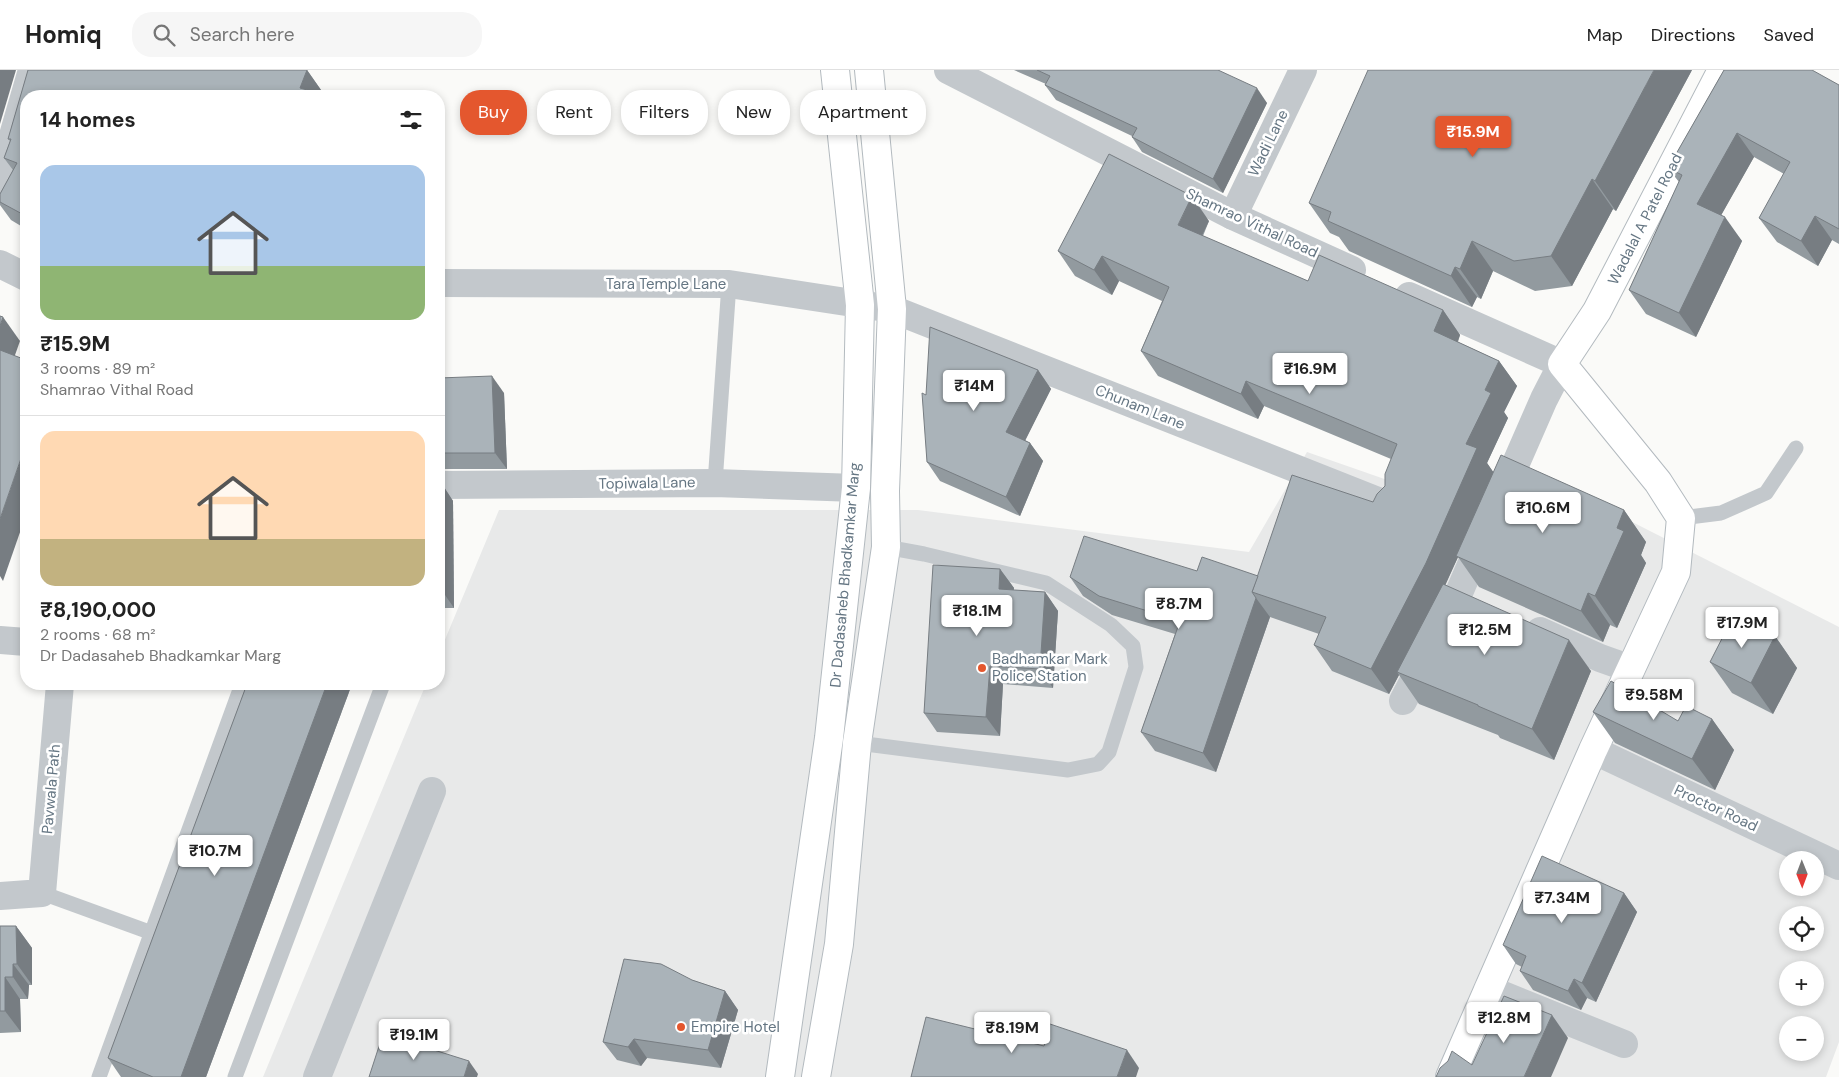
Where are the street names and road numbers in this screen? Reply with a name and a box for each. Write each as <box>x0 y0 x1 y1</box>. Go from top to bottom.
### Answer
street label: Wadi Lane <box>1243 106 1293 180</box>
street label: Wadalal A Patel Road <box>1603 150 1687 288</box>
street label: Shamrao Vithal Road <box>1183 184 1321 262</box>
street label: Tara Temple Lane <box>606 274 726 294</box>
street label: Chunam Lane <box>1092 380 1188 434</box>
street label: Dr Dadasaheb Bhadkamkar Marg <box>825 462 865 688</box>
street label: Topiwala Lane <box>598 472 696 494</box>
street label: Pavwala Path <box>37 743 65 835</box>
street label: Proctor Road <box>1671 780 1761 836</box>

